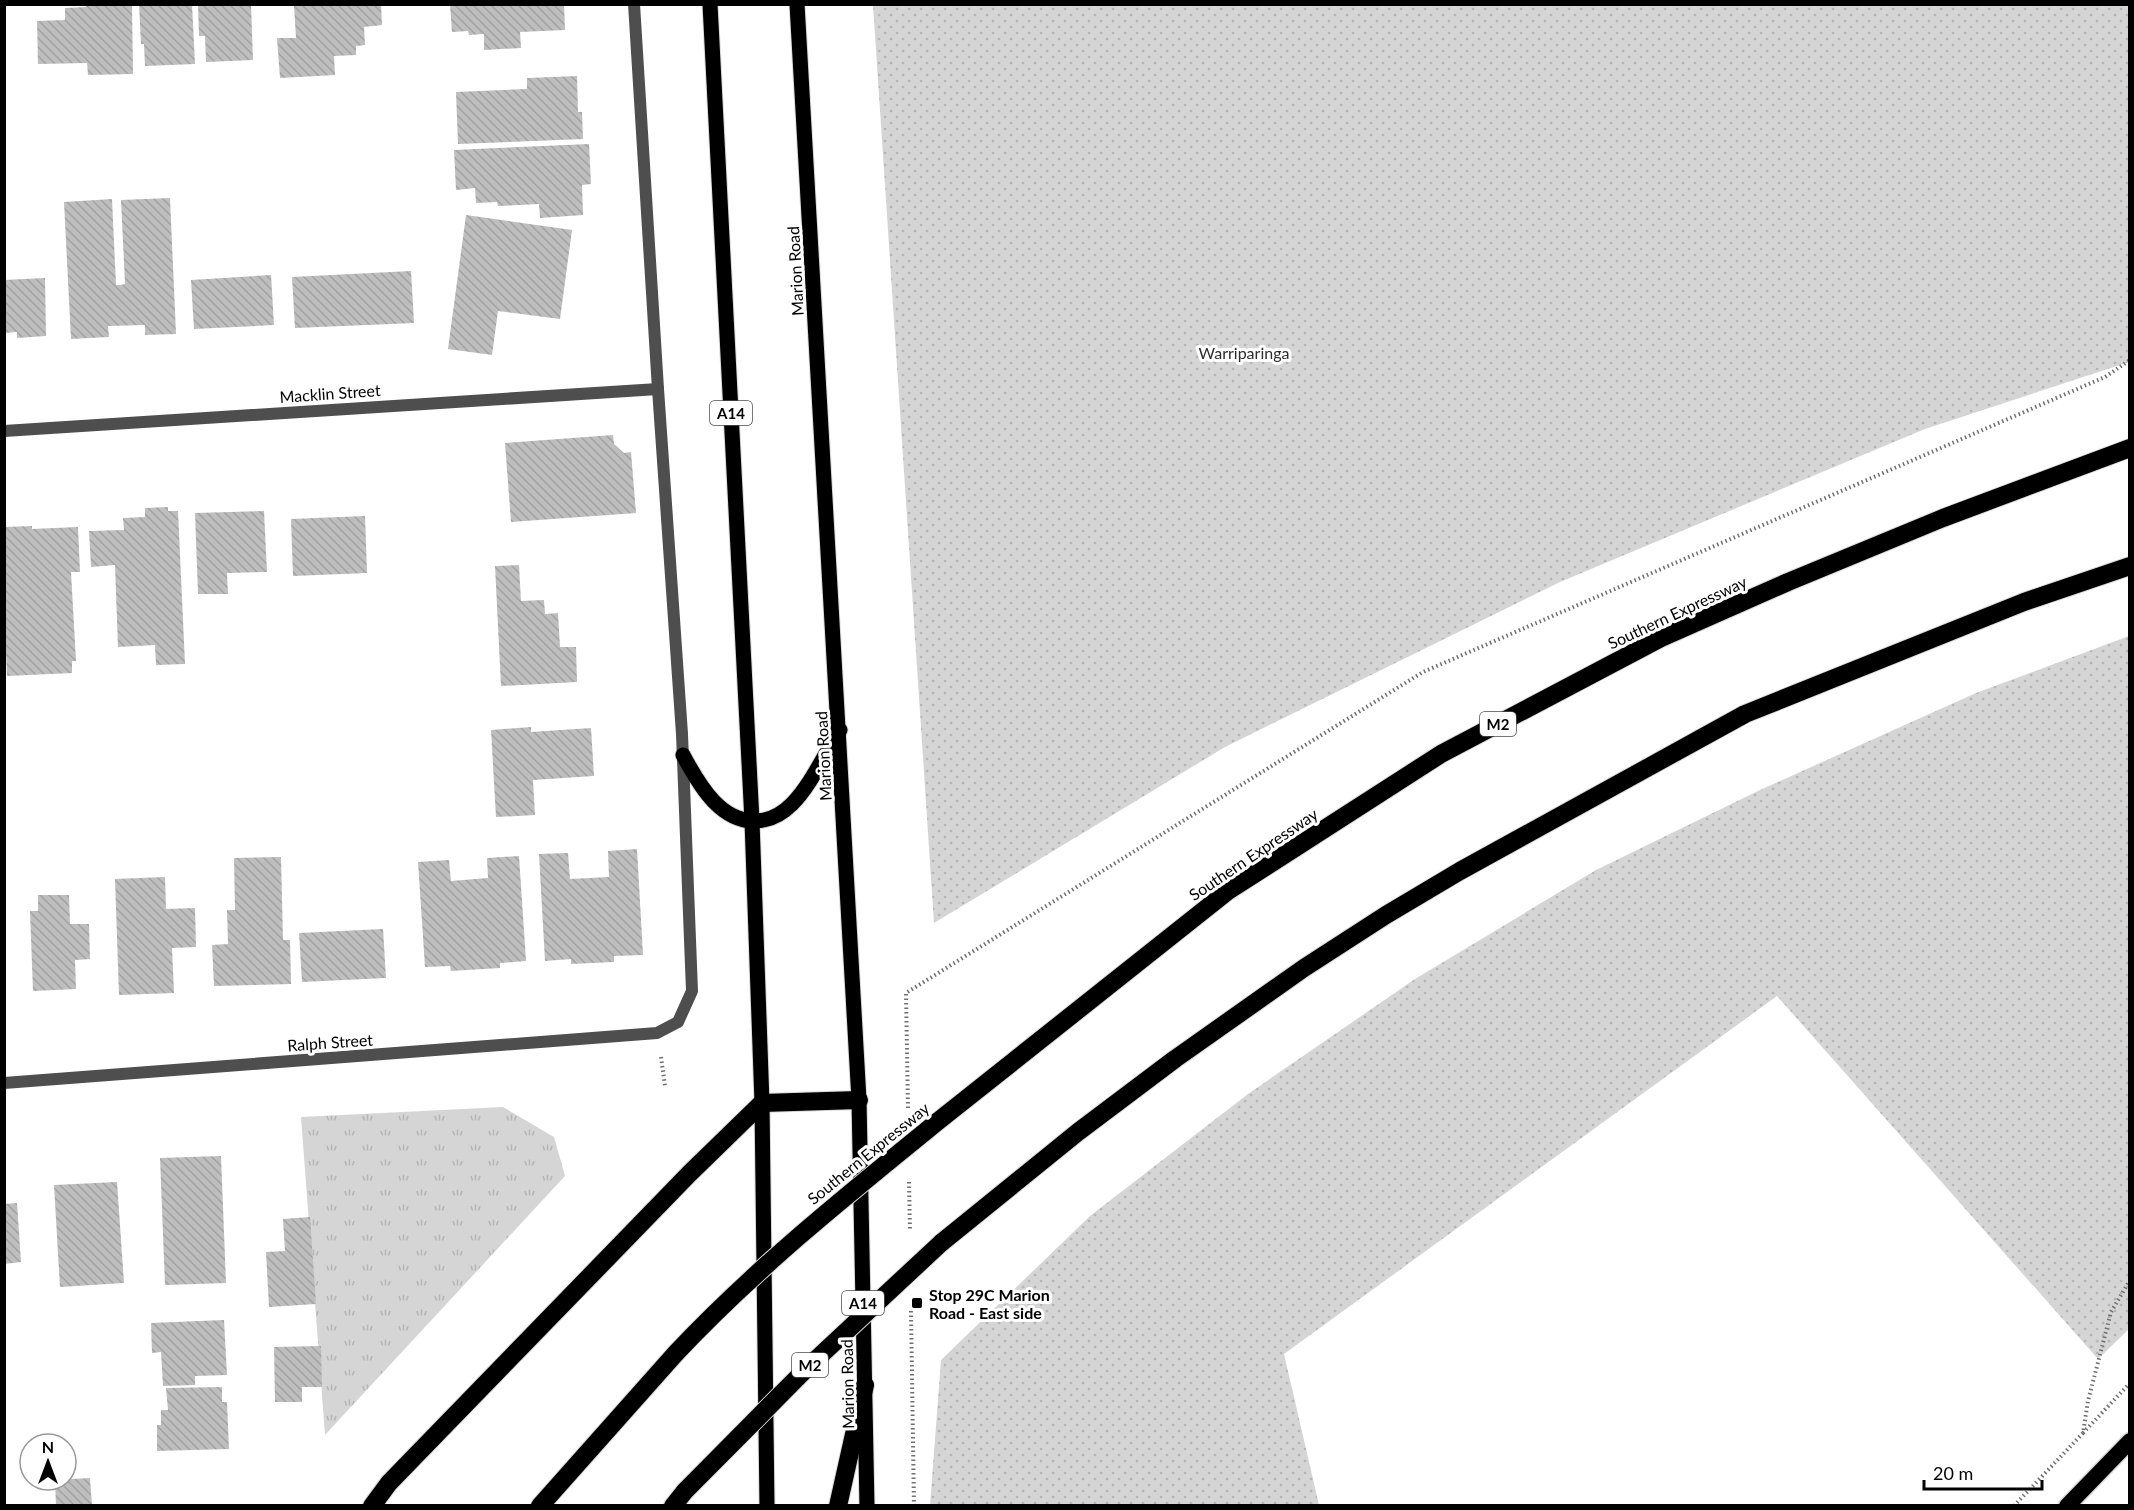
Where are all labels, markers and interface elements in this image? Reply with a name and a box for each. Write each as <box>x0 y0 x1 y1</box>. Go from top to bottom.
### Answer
street label: Marion Road <box>783 226 807 316</box>
park label: Warriparinga <box>1199 343 1289 362</box>
street label: Macklin Street <box>279 380 381 406</box>
road number: A14 <box>710 401 752 425</box>
street label: Southern Expressway <box>1605 571 1750 653</box>
street label: Marion Road <box>811 711 835 801</box>
road number: M2 <box>1480 712 1516 736</box>
street label: Southern Expressway <box>1185 803 1322 904</box>
street label: Ralph Street <box>287 1030 374 1054</box>
street label: Southern Expressway <box>803 1098 933 1208</box>
place label: Stop 29C Marion Road - East side <box>929 1285 1050 1322</box>
road number: A14 <box>842 1291 884 1315</box>
marker: Stop 29C Marion Road - East side <box>910 1296 924 1310</box>
street label: Marion Road <box>837 1339 857 1429</box>
road number: M2 <box>792 1353 828 1377</box>
north arrow <box>18 1432 78 1492</box>
text: N <box>42 1437 54 1456</box>
scale bar <box>1924 1453 2042 1491</box>
text: 20 m <box>1933 1462 1973 1484</box>

